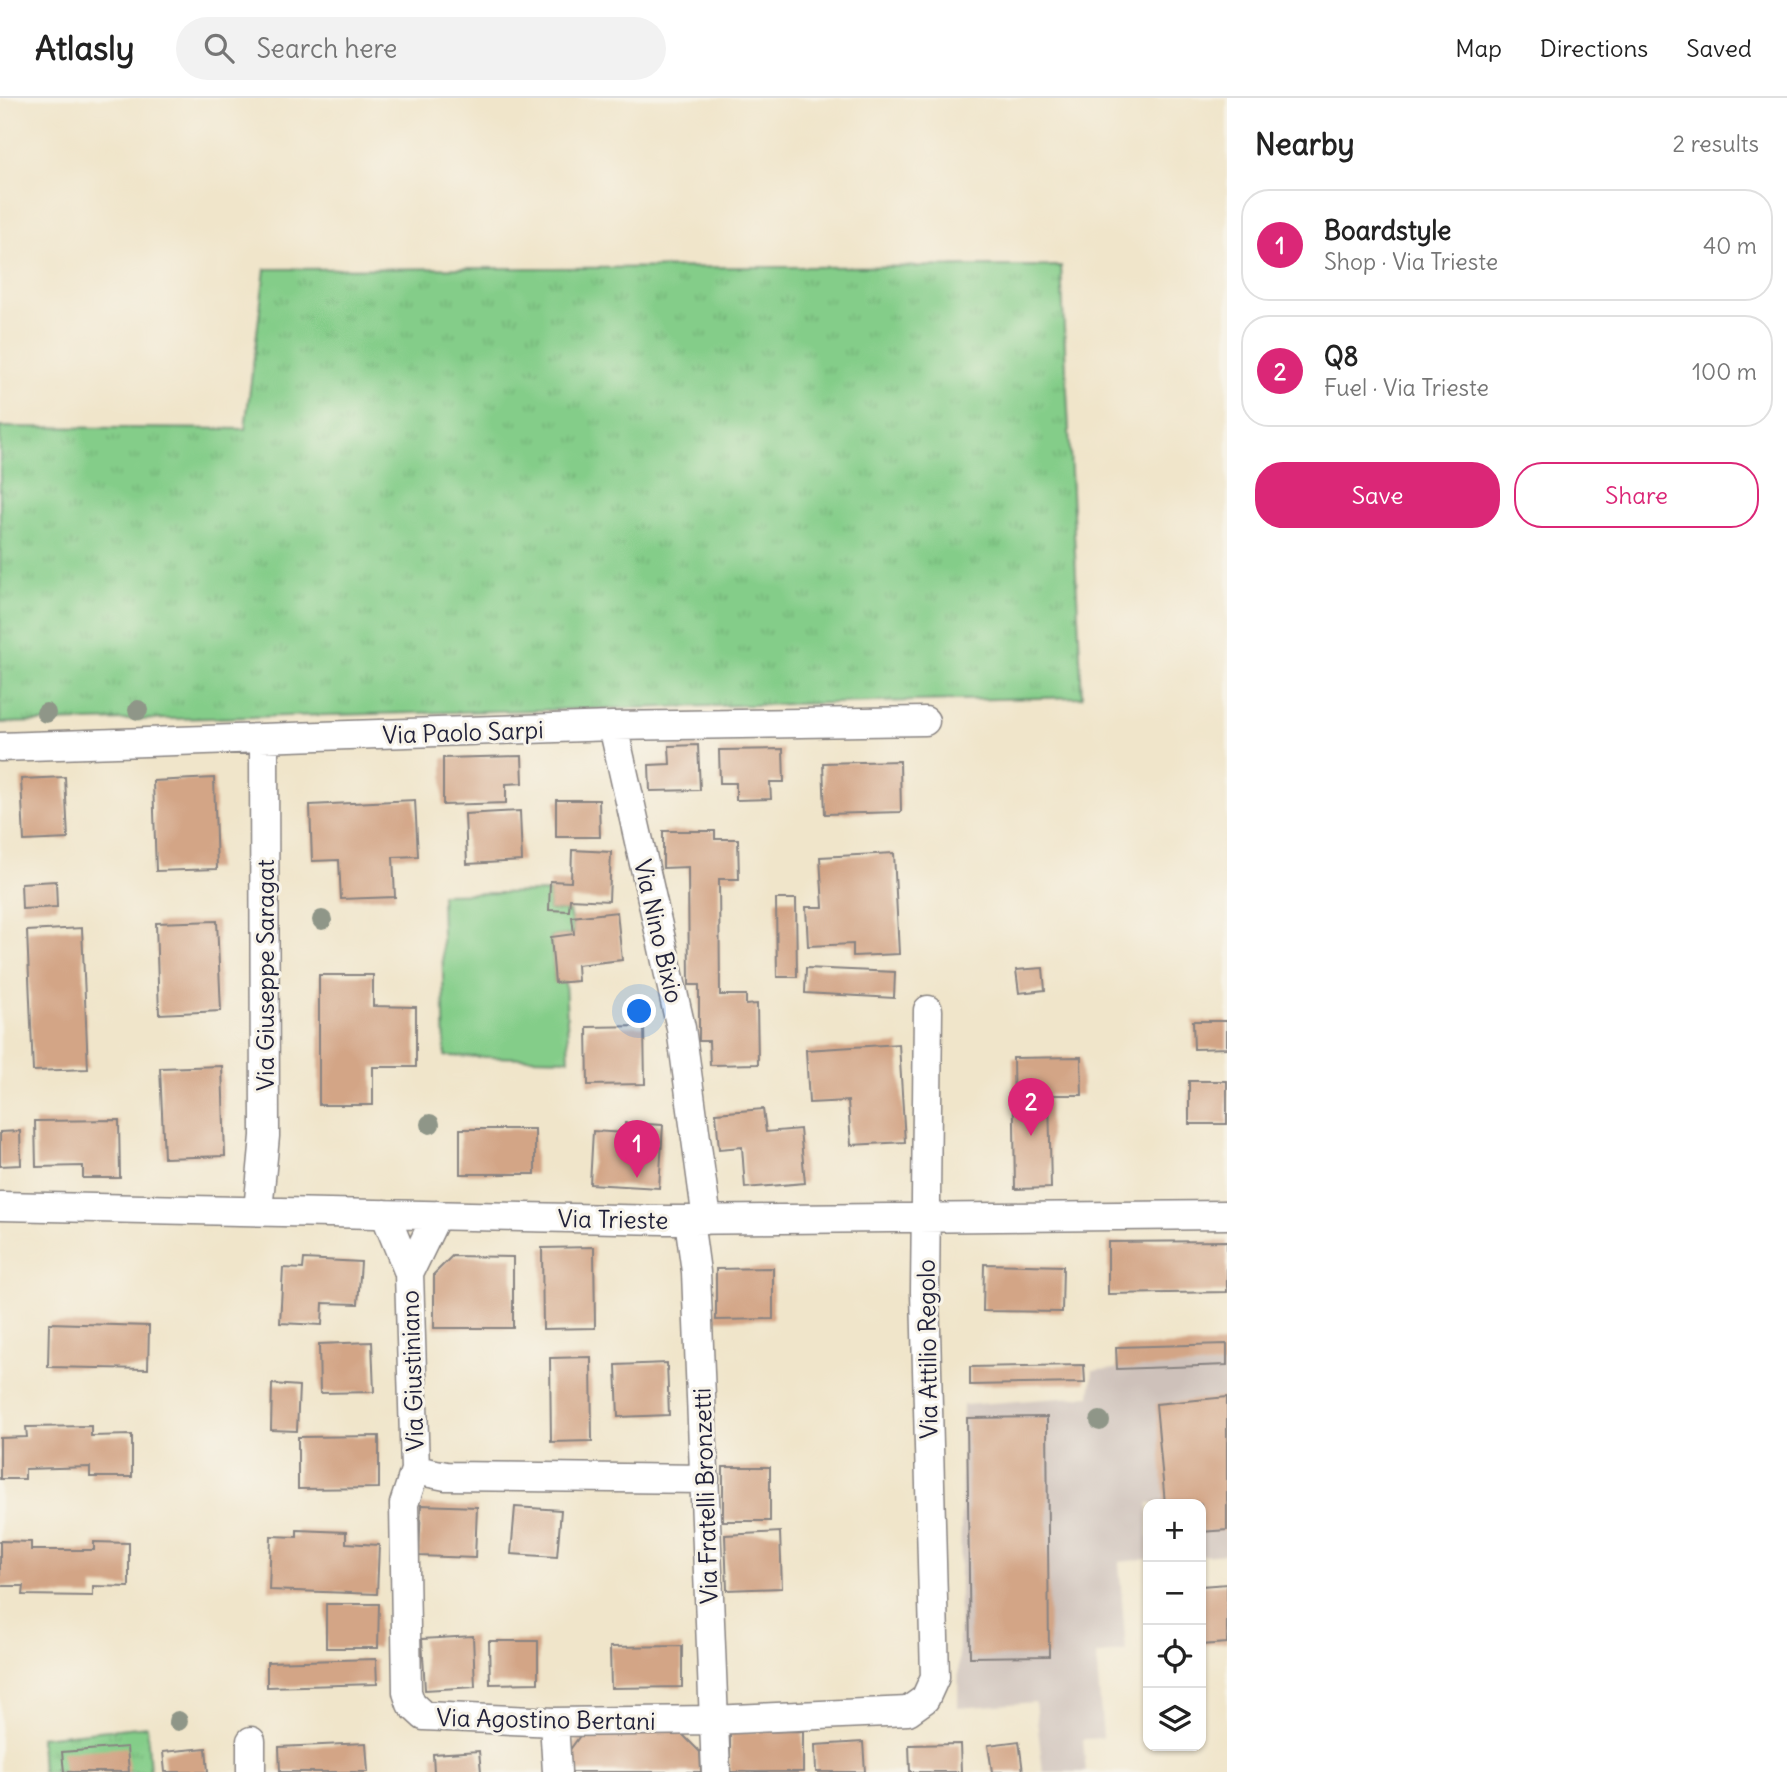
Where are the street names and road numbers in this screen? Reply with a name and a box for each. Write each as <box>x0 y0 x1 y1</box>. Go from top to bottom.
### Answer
street label: Via Paolo Sarpi <box>382 714 544 750</box>
street label: Via Nino Bixio <box>628 856 690 1006</box>
street label: Via Giuseppe Saragat <box>250 859 280 1091</box>
street label: Via Trieste <box>557 1203 669 1235</box>
street label: Via Attilio Regolo <box>910 1259 944 1439</box>
street label: Via Giustiniano <box>394 1290 430 1452</box>
street label: Via Fratelli Bronzetti <box>686 1387 724 1605</box>
street label: Via Agostino Bertani <box>436 1702 656 1736</box>

